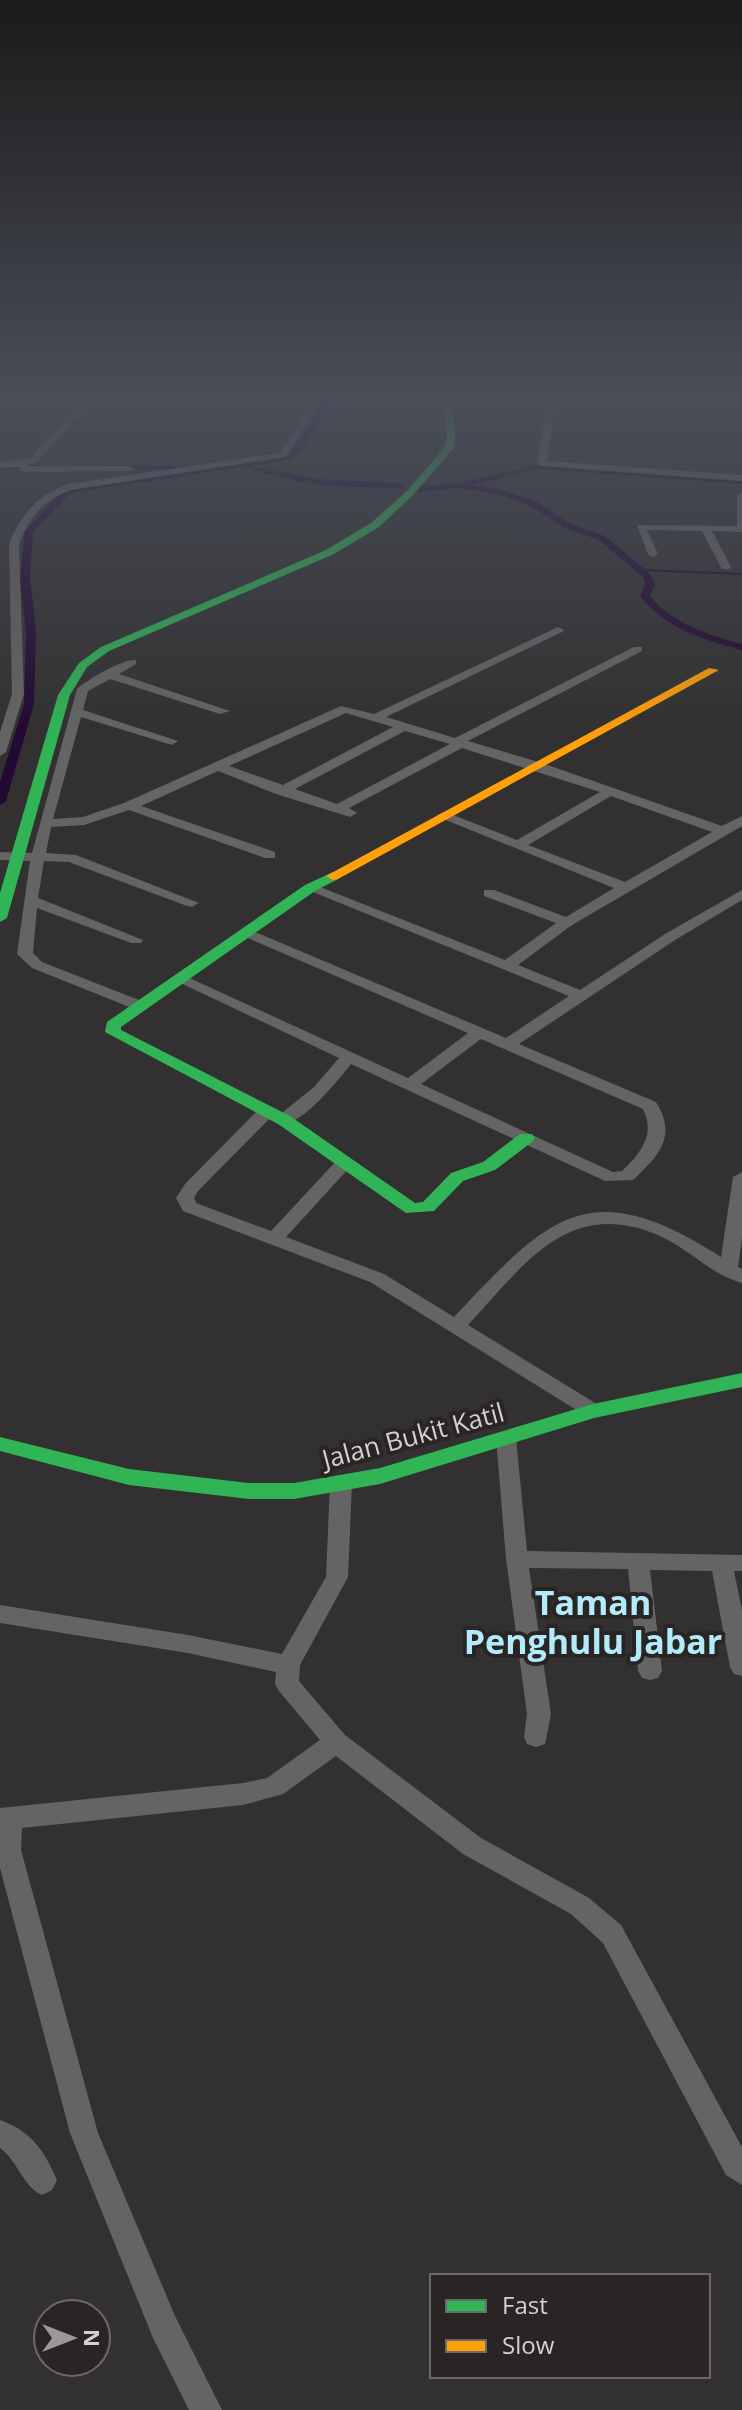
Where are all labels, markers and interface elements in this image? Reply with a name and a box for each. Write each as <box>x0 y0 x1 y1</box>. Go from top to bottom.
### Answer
street label: Jalan Bukit Katil <box>315 1393 508 1477</box>
district label: Taman Penghulu Jabar <box>464 1579 722 1664</box>
legend <box>430 2274 710 2378</box>
text: Fast <box>502 2288 548 2321</box>
north arrow <box>32 2298 112 2378</box>
text: Slow <box>502 2328 555 2361</box>
text: N <box>78 2329 108 2347</box>

